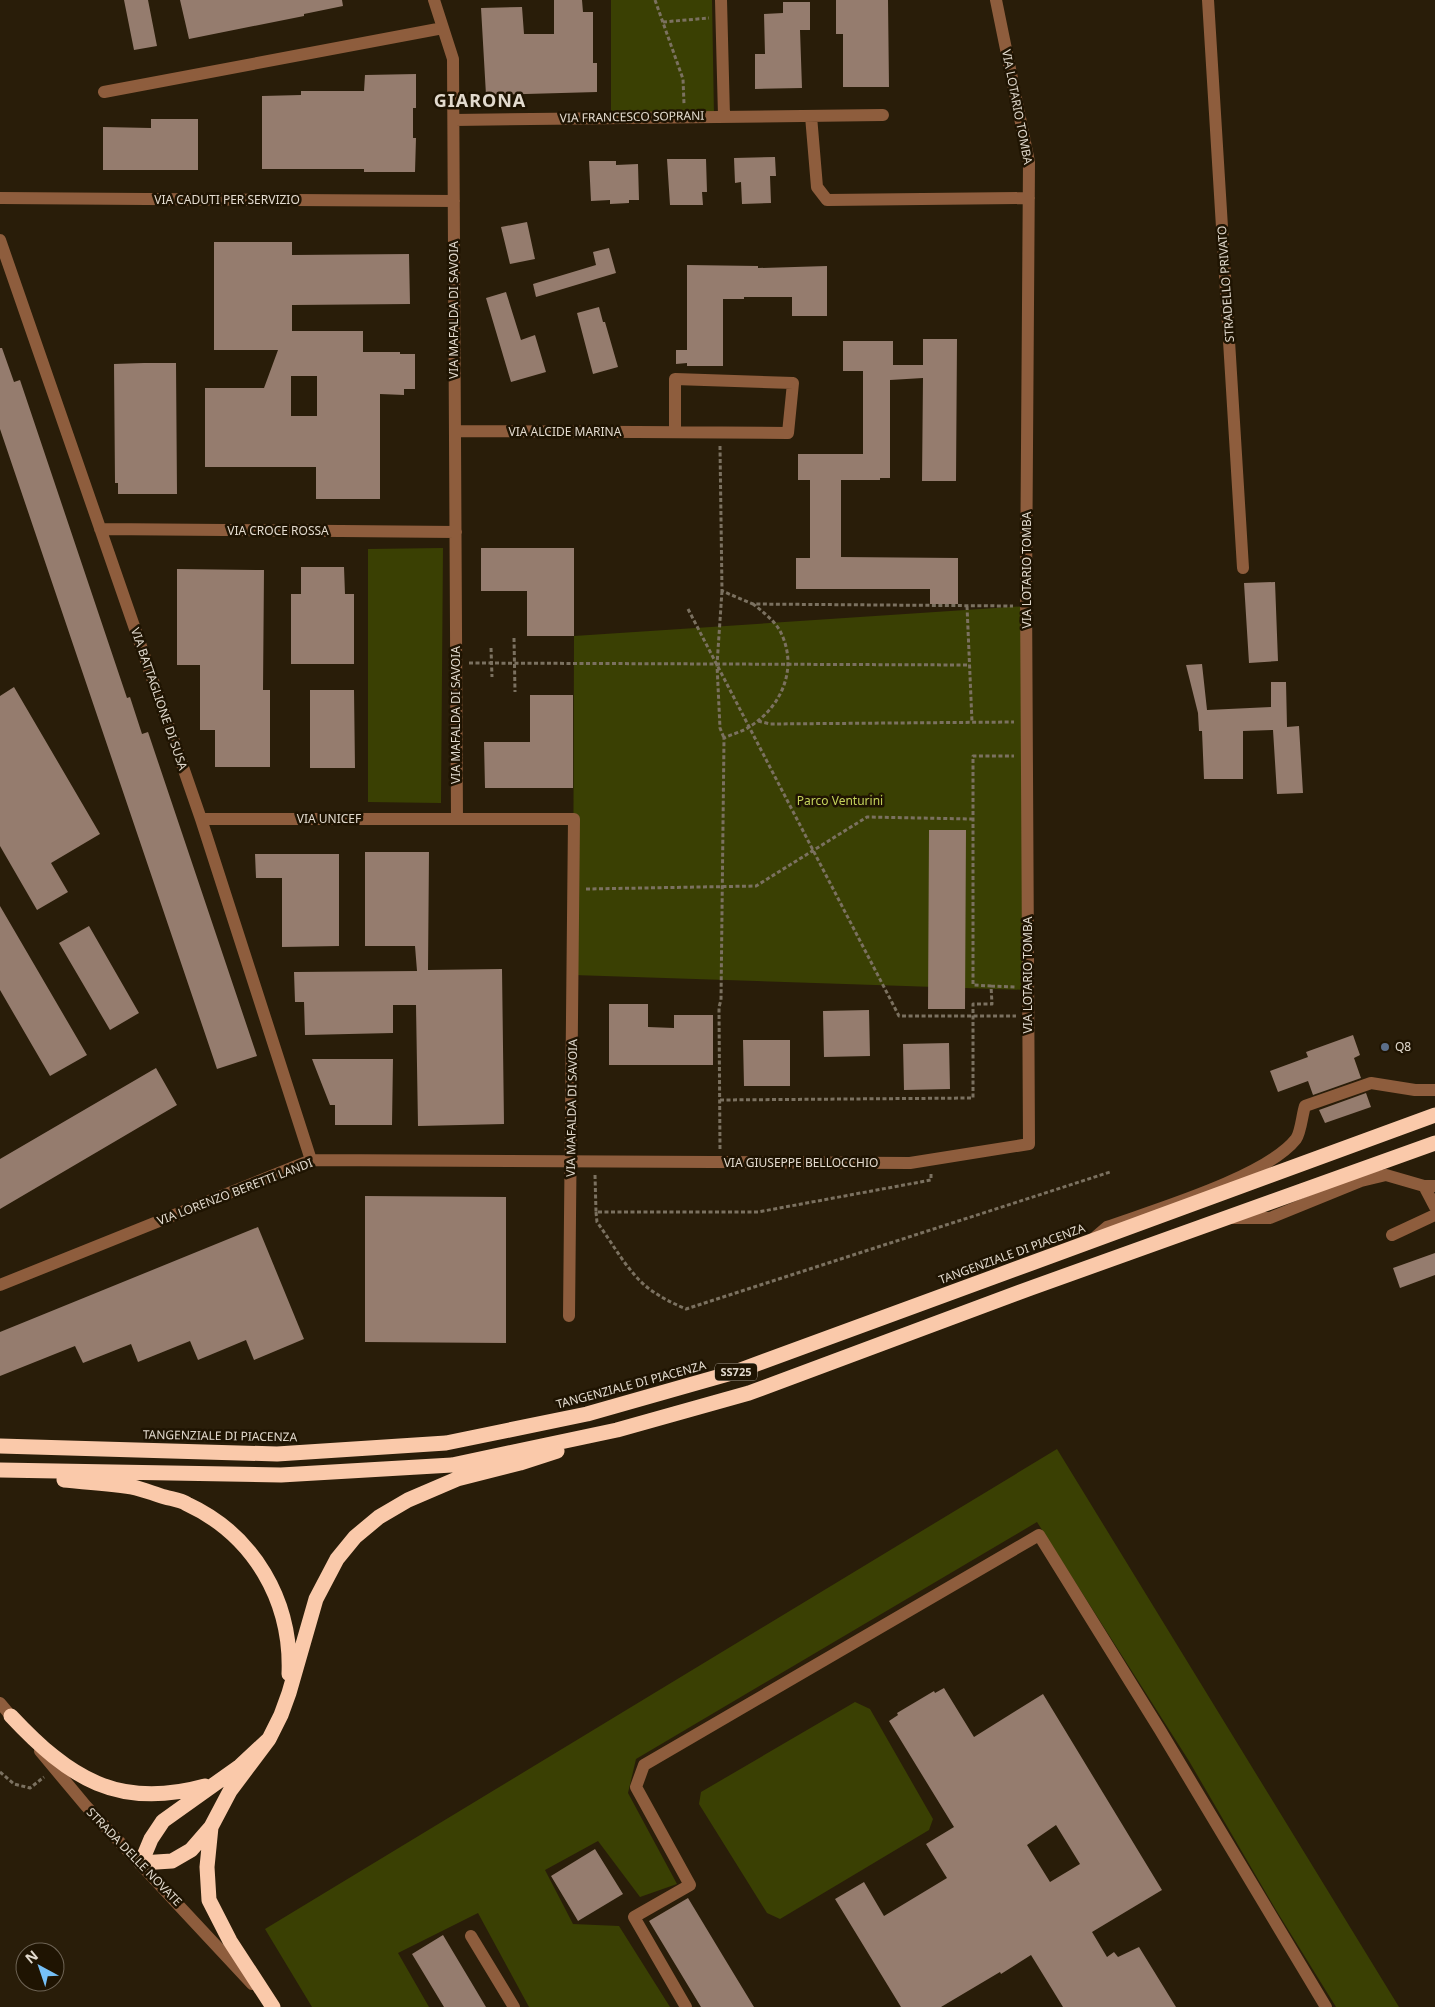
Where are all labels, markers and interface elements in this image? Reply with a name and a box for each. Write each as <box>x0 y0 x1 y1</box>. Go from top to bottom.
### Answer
street label: VIA LOTARIO TOMBA <box>998 48 1037 166</box>
district label: GIARONA <box>434 88 526 112</box>
street label: VIA FRANCESCO SOPRANI <box>559 107 705 126</box>
street label: VIA CADUTI PER SERVIZIO <box>154 191 300 208</box>
street label: STRADELLO PRIVATO <box>1213 225 1238 343</box>
street label: VIA MAFALDA DI SAVOIA <box>445 241 462 379</box>
street label: VIA ALCIDE MARINA <box>509 423 622 440</box>
street label: VIA LOTARIO TOMBA <box>1018 511 1035 628</box>
street label: VIA CROCE ROSSA <box>227 522 329 539</box>
street label: VIA BATTAGLIONE DI SUSA <box>127 625 192 773</box>
street label: VIA MAFALDA DI SAVOIA <box>447 646 464 784</box>
park label: Parco Venturini <box>797 792 883 809</box>
street label: VIA UNICEF <box>297 810 361 827</box>
street label: VIA LOTARIO TOMBA <box>1019 916 1036 1033</box>
place label: Q8 <box>1395 1038 1411 1055</box>
street label: VIA MAFALDA DI SAVOIA <box>562 1039 581 1177</box>
marker: Q8 <box>1379 1041 1391 1053</box>
street label: VIA LORENZO BERETTI LANDI <box>155 1154 315 1229</box>
street label: VIA GIUSEPPE BELLOCCHIO <box>724 1154 878 1171</box>
street label: TANGENZIALE DI PIACENZA <box>936 1219 1088 1288</box>
street label: TANGENZIALE DI PIACENZA <box>554 1356 708 1413</box>
road number: SS725 <box>715 1364 757 1380</box>
street label: TANGENZIALE DI PIACENZA <box>143 1426 298 1445</box>
street label: STRADA DELLE NOVATE <box>83 1804 186 1910</box>
north arrow <box>15 1942 65 1992</box>
text: N <box>21 1946 42 1968</box>

